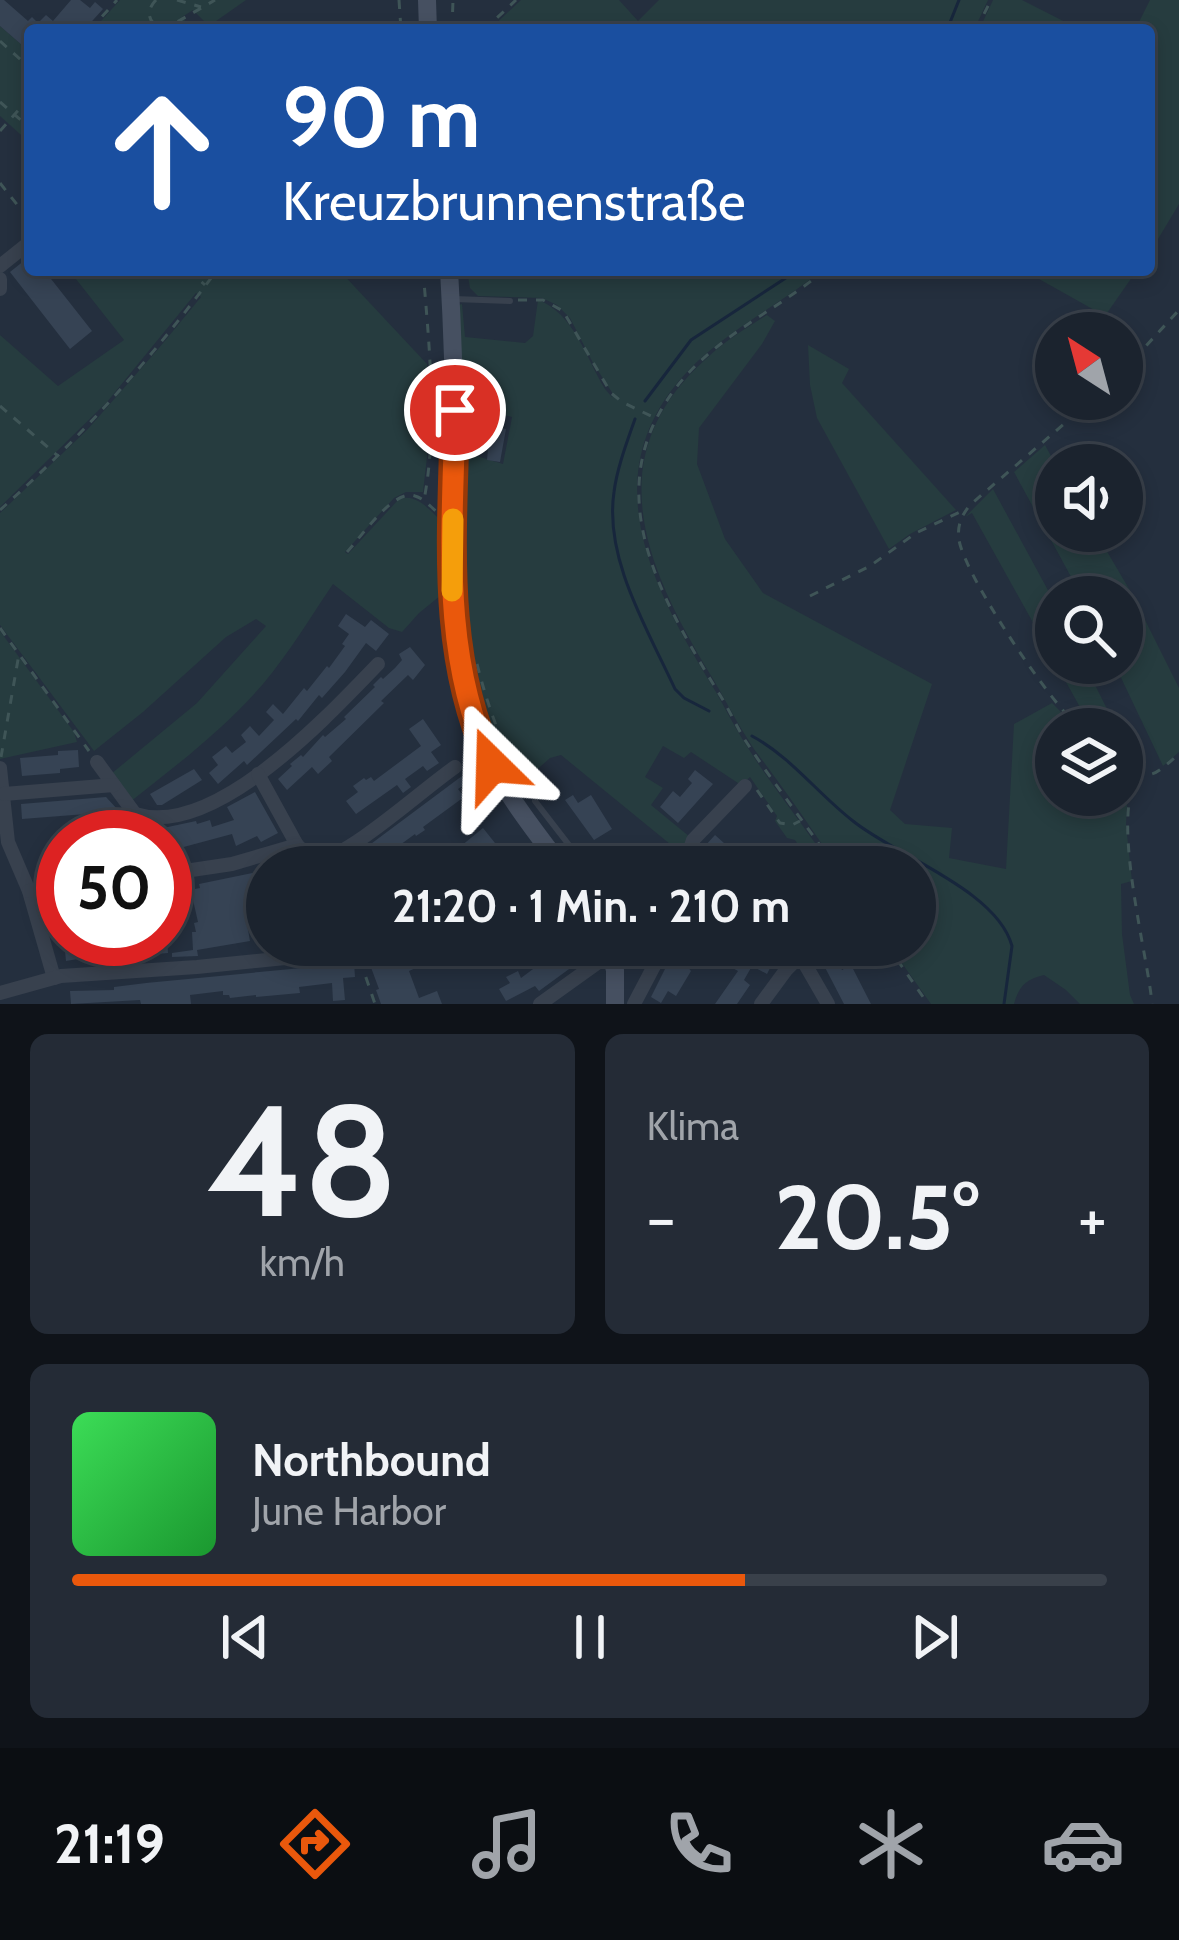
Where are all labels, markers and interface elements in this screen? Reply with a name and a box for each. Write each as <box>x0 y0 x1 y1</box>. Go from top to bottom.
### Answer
text: 90 m <box>282 66 480 168</box>
icon: ahead <box>84 72 240 228</box>
text: Kreuzbrunnenstraße <box>282 168 746 234</box>
north arrow <box>1035 312 1143 420</box>
map controls <box>1035 312 1143 816</box>
pin <box>404 359 506 461</box>
icon: arrive <box>422 377 488 443</box>
button: sound <box>1035 444 1143 552</box>
button: search <box>1035 576 1143 684</box>
position arrow <box>429 702 555 828</box>
button: layers <box>1035 708 1143 816</box>
speed limit sign: 50 <box>36 810 192 966</box>
text: 21:20 · 1 Min. · 210 m <box>392 879 790 933</box>
text: 48 <box>207 1065 398 1255</box>
text: Klima <box>647 1102 739 1150</box>
text: 20.5° <box>775 1162 979 1272</box>
text: − <box>647 1177 676 1258</box>
text: + <box>1078 1177 1107 1258</box>
text: km/h <box>260 1238 345 1286</box>
text: Northbound <box>252 1433 491 1487</box>
text: June Harbor <box>252 1487 446 1535</box>
icon: previous <box>212 1604 278 1670</box>
icon: pause <box>557 1604 623 1670</box>
icon: next <box>902 1604 968 1670</box>
icon: directions <box>273 1802 357 1886</box>
icon: music <box>465 1802 549 1886</box>
icon: phone <box>657 1802 741 1886</box>
icon: climate <box>849 1802 933 1886</box>
icon: car <box>1041 1802 1125 1886</box>
text: 21:19 <box>54 1811 165 1877</box>

